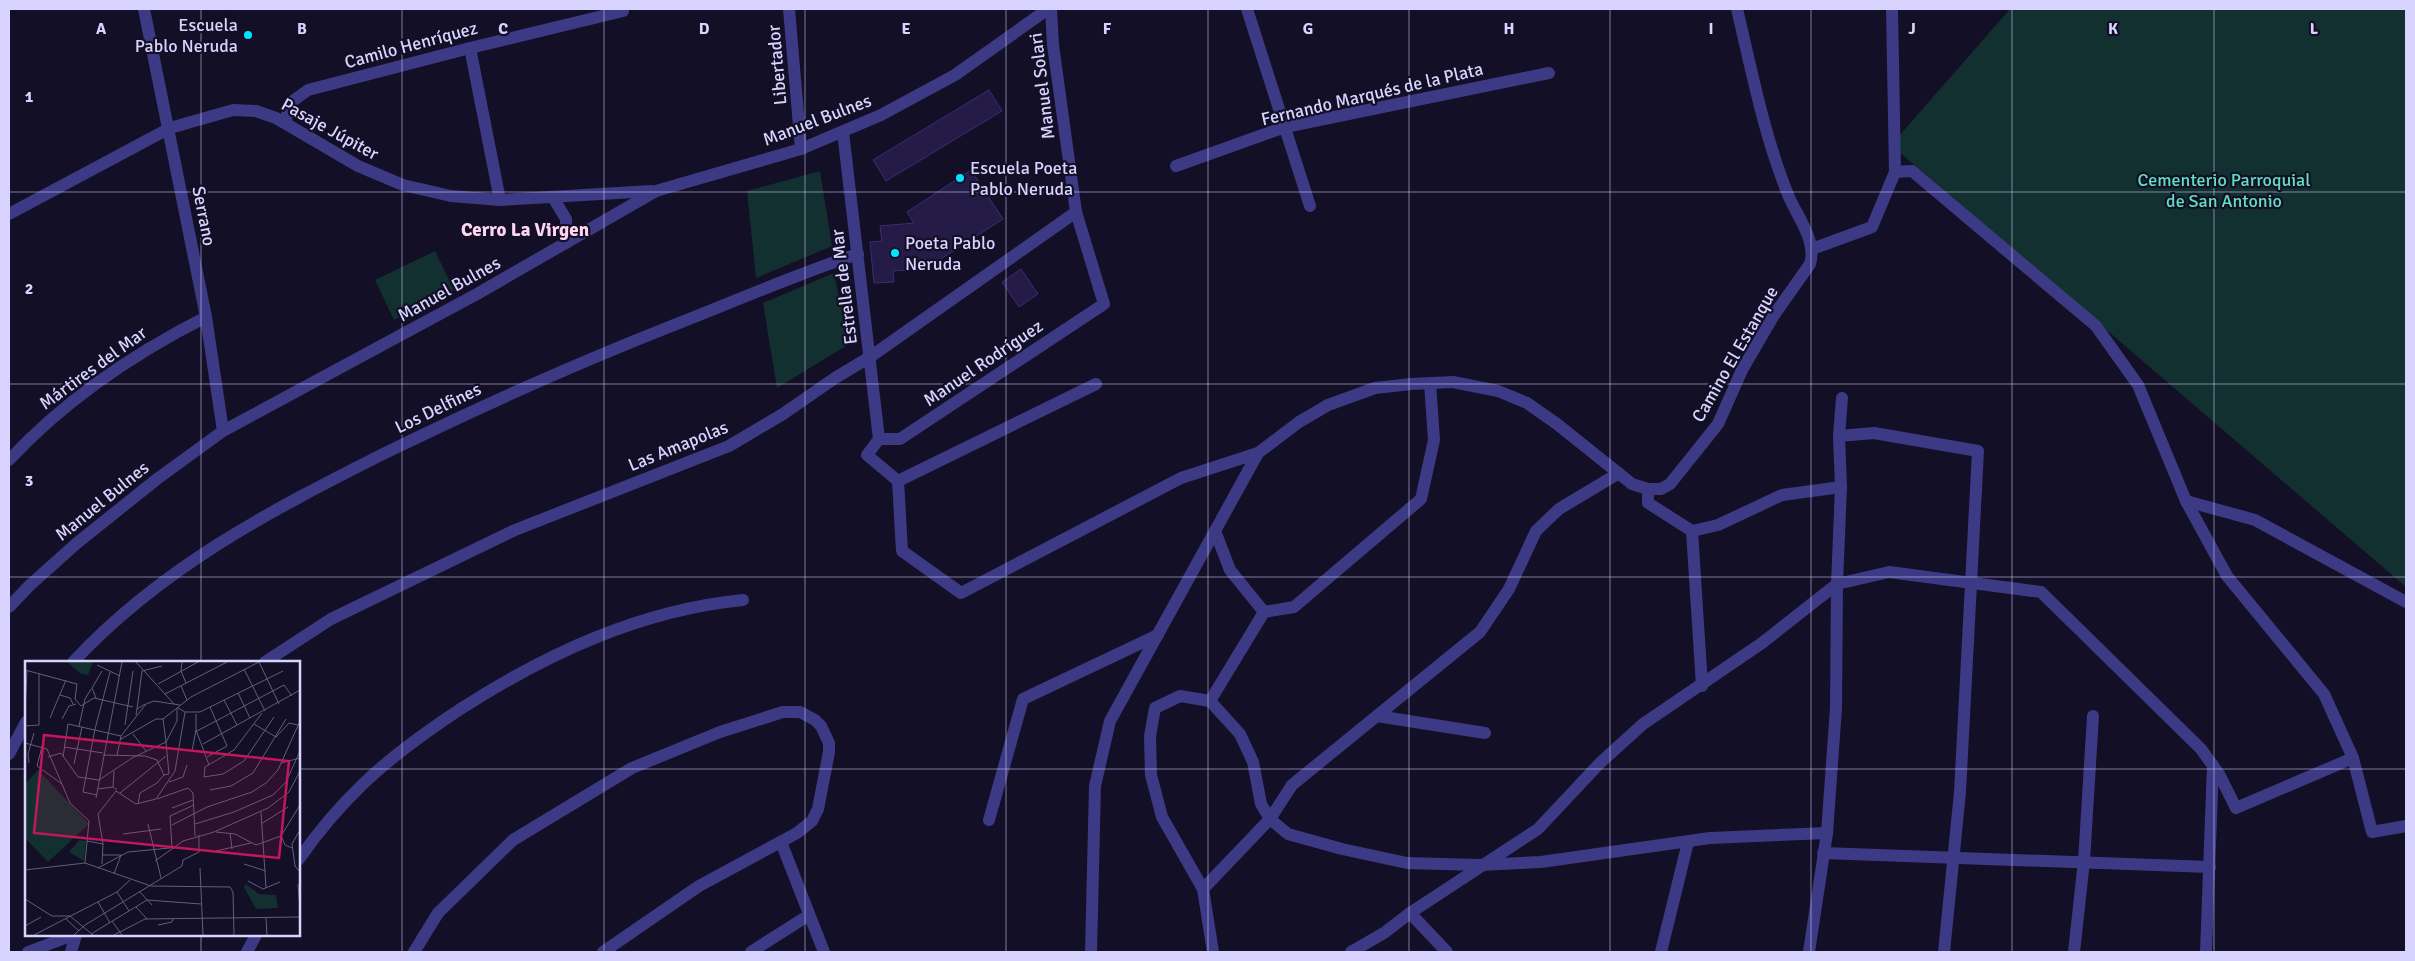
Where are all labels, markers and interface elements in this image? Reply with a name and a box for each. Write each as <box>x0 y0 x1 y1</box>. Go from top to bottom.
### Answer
place label: Escuela Pablo Neruda <box>135 14 238 57</box>
street label: Camilo Henríquez <box>342 17 480 73</box>
text: A <box>96 19 107 39</box>
text: B <box>297 19 307 39</box>
text: C <box>498 19 508 39</box>
text: D <box>699 19 710 39</box>
text: E <box>901 19 911 39</box>
text: F <box>1103 19 1112 39</box>
text: G <box>1303 19 1313 39</box>
text: H <box>1504 19 1514 39</box>
text: I <box>1708 19 1714 39</box>
text: J <box>1908 19 1916 39</box>
text: K <box>2108 19 2118 39</box>
text: L <box>2310 19 2319 39</box>
street label: Libertador <box>763 24 791 106</box>
marker: Escuela Pablo Neruda <box>242 29 254 41</box>
street label: Manuel Solari <box>1025 31 1059 141</box>
street label: Fernando Marqués de la Plata <box>1259 58 1485 130</box>
text: 1 <box>25 87 34 107</box>
street label: Manuel Bulnes <box>760 89 874 151</box>
street label: Pasaje Júpiter <box>277 93 383 165</box>
place label: Escuela Poeta Pablo Neruda <box>970 157 1077 200</box>
park label: Cementerio Parroquial de San Antonio <box>2138 169 2311 212</box>
marker: Escuela Poeta Pablo Neruda <box>954 172 966 184</box>
street label: Serrano <box>187 184 221 248</box>
district label: Cerro La Virgen <box>461 218 589 242</box>
street label: Estrella de Mar <box>826 228 862 346</box>
place label: Poeta Pablo Neruda <box>905 232 995 275</box>
marker: Poeta Pablo Neruda <box>889 247 901 259</box>
street label: Manuel Bulnes <box>394 252 504 326</box>
text: 2 <box>25 279 33 299</box>
street label: Camino El Estanque <box>1687 282 1783 426</box>
street label: Manuel Rodríguez <box>919 315 1047 411</box>
street label: Mártires del Mar <box>35 322 151 414</box>
street label: Los Delfines <box>391 378 485 438</box>
street label: Las Amapolas <box>625 416 731 476</box>
street label: Manuel Bulnes <box>51 456 153 546</box>
text: 3 <box>25 471 33 491</box>
inset map <box>25 661 300 936</box>

